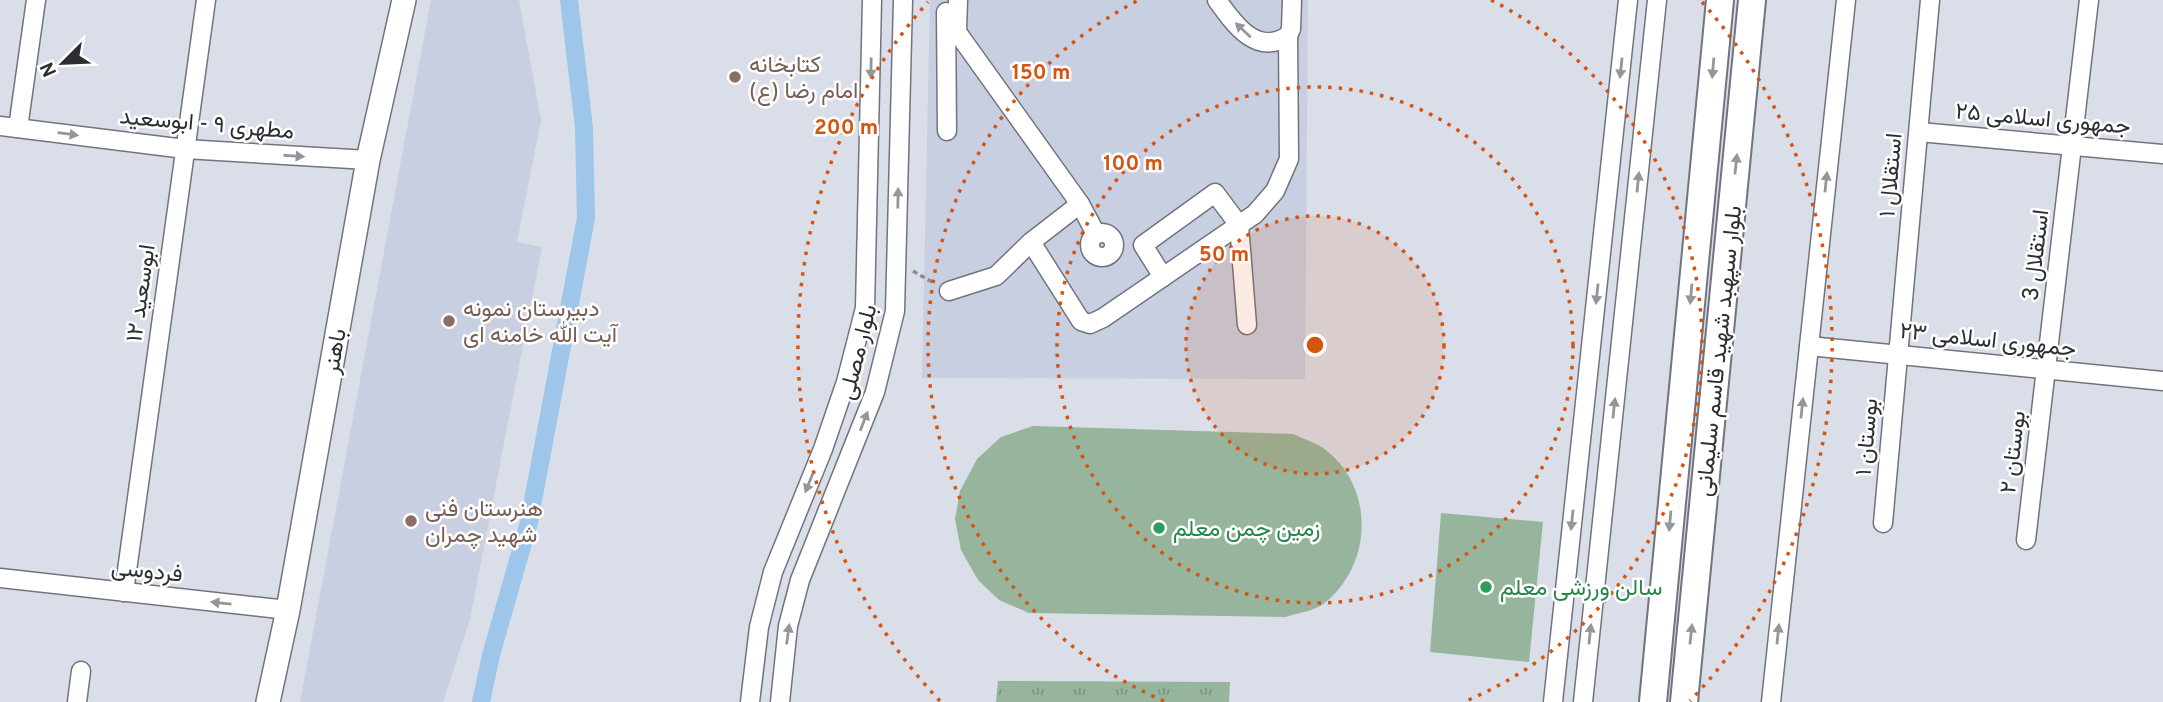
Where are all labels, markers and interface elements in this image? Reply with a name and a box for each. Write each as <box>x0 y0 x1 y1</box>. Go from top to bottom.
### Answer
one-way arrow <box>1235 22 1252 38</box>
north arrow <box>28 28 98 98</box>
place label: کتابخانه امام رضا (ع) <box>749 52 858 107</box>
one-way arrow <box>865 57 877 79</box>
one-way arrow <box>1615 57 1626 79</box>
one-way arrow <box>1707 57 1718 79</box>
text: N <box>36 58 63 80</box>
text: 150 m <box>1012 60 1070 87</box>
marker: کتابخانه امام رضا (ع) <box>727 69 743 85</box>
street label: جمهوری اسلامی ۲۵ <box>1954 98 2132 143</box>
street label: مطهری ۹ - ابوسعید <box>118 103 295 148</box>
text: 200 m <box>814 115 878 142</box>
one-way arrow <box>57 129 79 140</box>
street label: استقلال ۱ <box>1874 132 1911 218</box>
one-way arrow <box>283 151 305 162</box>
text: 100 m <box>1103 151 1163 178</box>
one-way arrow <box>1731 153 1742 175</box>
one-way arrow <box>1633 170 1644 192</box>
one-way arrow <box>1821 170 1832 192</box>
one-way arrow <box>892 186 904 208</box>
street label: بلوار سپهبد شهید قاسم سلیمانی <box>1691 204 1750 498</box>
street label: استقلال 3 <box>2018 208 2057 303</box>
text: 50 m <box>1199 242 1249 269</box>
street label: ابوسعید ۱۲ <box>121 243 164 344</box>
one-way arrow <box>1591 283 1602 305</box>
one-way arrow <box>1686 284 1697 306</box>
place label: دبیرستان نمونه آیت الله خامنه ای <box>463 296 619 351</box>
street label: بلوار مصلی <box>834 302 885 403</box>
marker: دبیرستان نمونه آیت الله خامنه ای <box>441 313 457 329</box>
street label: جمهوری اسلامی ۲۳ <box>1898 318 2077 365</box>
street label: باهنر <box>318 327 355 377</box>
centre of rings <box>1303 333 1327 357</box>
one-way arrow <box>1609 397 1620 419</box>
one-way arrow <box>1797 397 1808 419</box>
street label: بوستان ۱ <box>1851 397 1886 477</box>
street label: بوستان ۲ <box>1995 409 2034 495</box>
one-way arrow <box>859 410 870 431</box>
one-way arrow <box>804 472 815 493</box>
place label: هنرستان فنی شهید چمران <box>425 496 543 551</box>
one-way arrow <box>1567 509 1578 531</box>
one-way arrow <box>1664 510 1675 532</box>
marker: هنرستان فنی شهید چمران <box>403 513 419 529</box>
place label: زمین چمن معلم <box>1173 516 1320 545</box>
marker: زمین چمن معلم <box>1151 520 1167 536</box>
street label: فردوسی <box>109 554 184 591</box>
place label: سالن ورزشی معلم <box>1500 575 1662 604</box>
marker: سالن ورزشی معلم <box>1478 579 1494 595</box>
one-way arrow <box>209 597 231 608</box>
one-way arrow <box>782 623 793 645</box>
one-way arrow <box>1585 623 1596 645</box>
one-way arrow <box>1685 623 1696 645</box>
one-way arrow <box>1773 623 1784 645</box>

